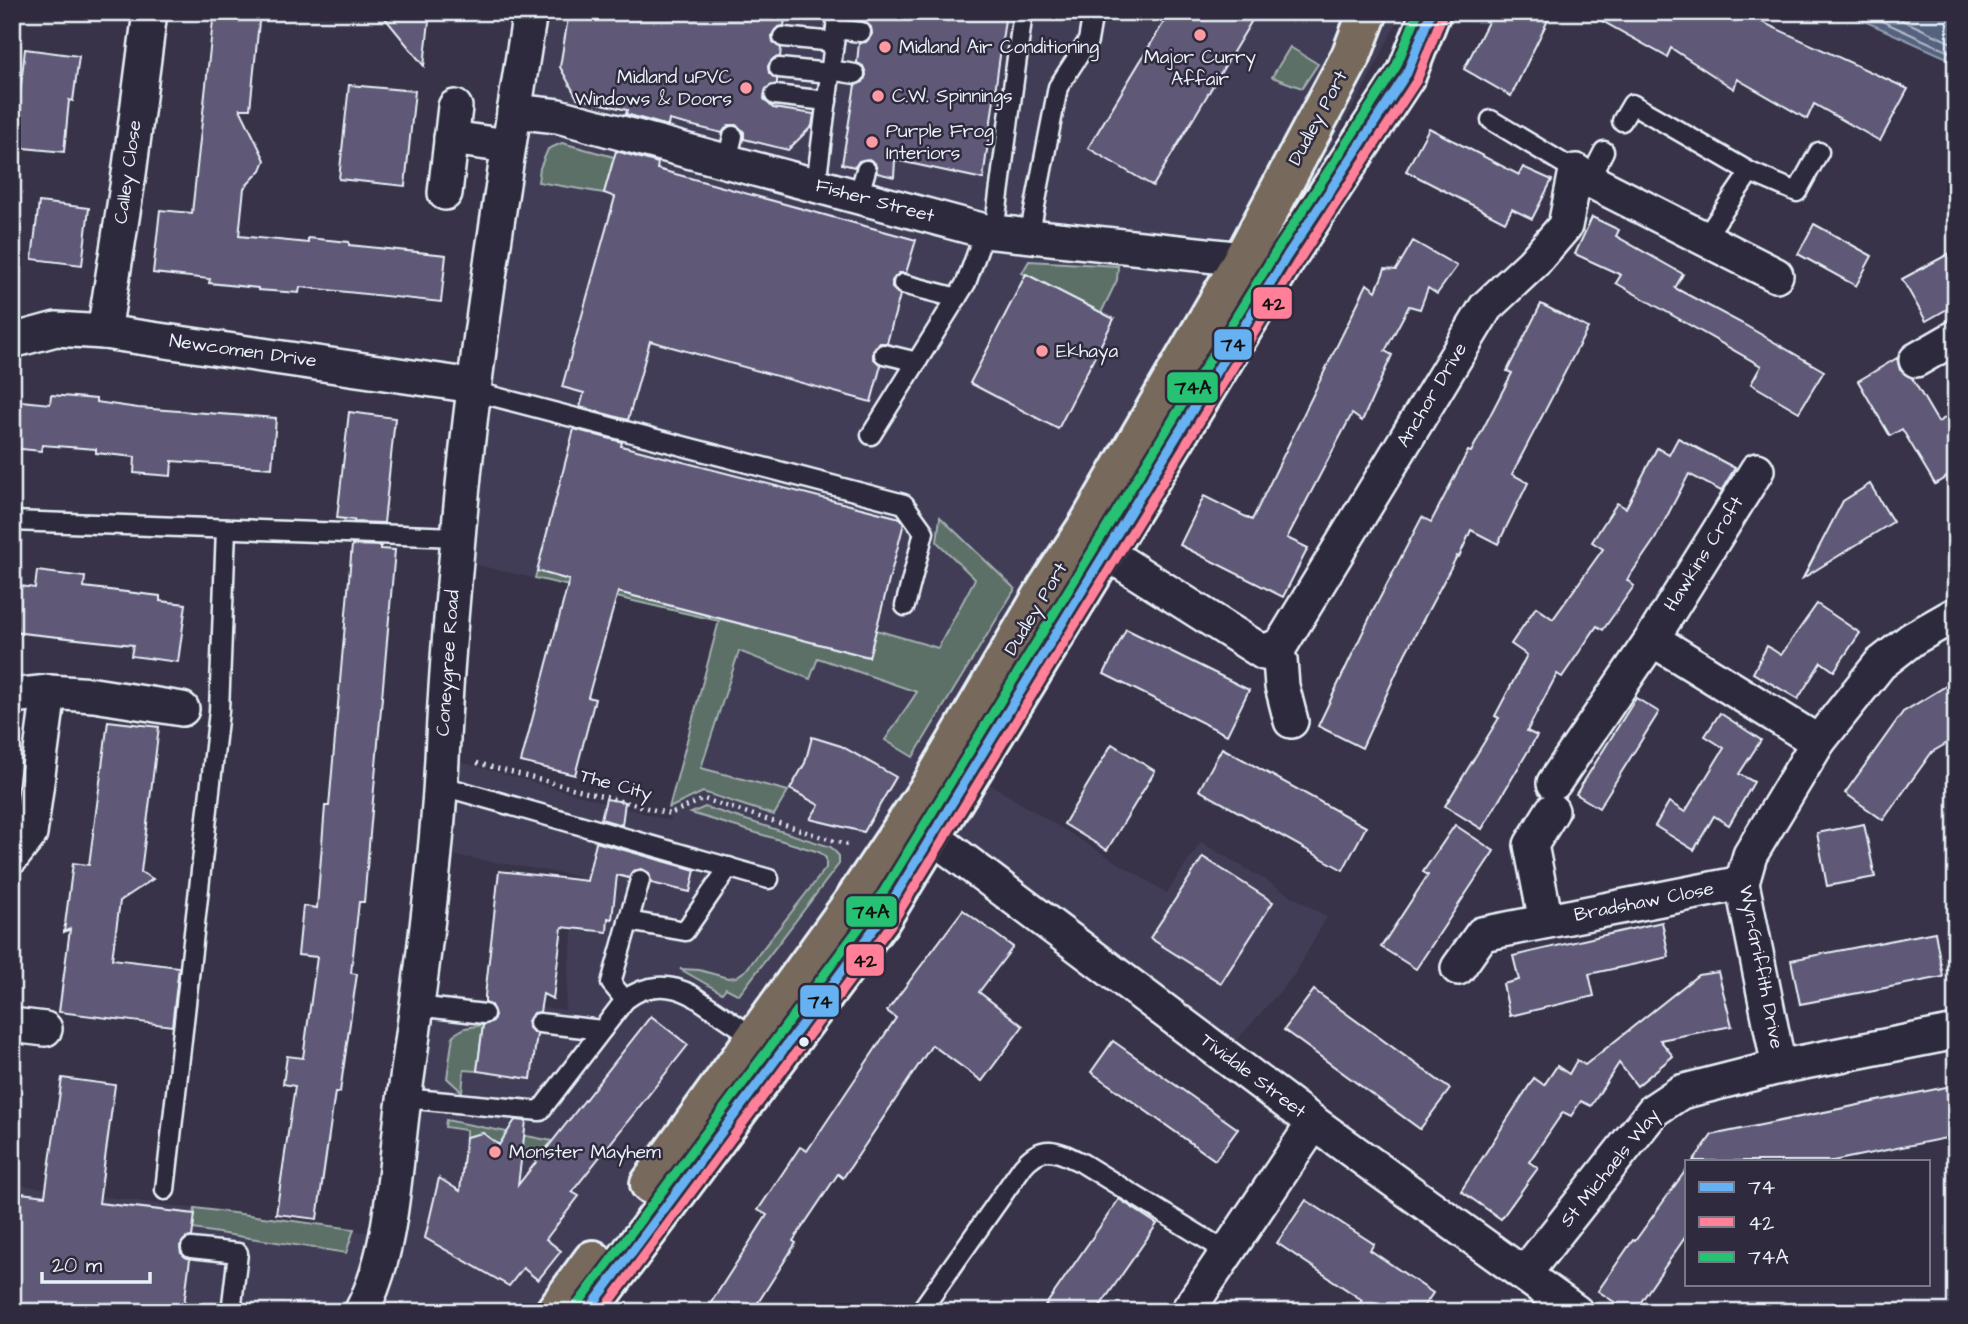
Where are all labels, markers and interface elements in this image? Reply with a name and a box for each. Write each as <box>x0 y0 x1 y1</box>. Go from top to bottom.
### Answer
marker: Major Curry Affair <box>1192 27 1208 43</box>
place label: Midland Air Conditioning <box>899 34 1099 62</box>
marker: Midland Air Conditioning <box>877 39 893 55</box>
place label: Major Curry Affair <box>1144 44 1257 93</box>
place label: Midland uPVC Windows & Doors <box>575 64 733 113</box>
street label: Dudley Port <box>1282 65 1355 171</box>
marker: Midland uPVC Windows & Doors <box>738 80 754 96</box>
place label: C.W. Spinnings <box>892 83 1013 111</box>
marker: C.W. Spinnings <box>870 88 886 104</box>
street label: Calley Close <box>107 118 150 226</box>
place label: Purple Frog Interiors <box>886 118 994 167</box>
marker: Purple Frog Interiors <box>864 134 880 150</box>
street label: Fisher Street <box>813 172 938 230</box>
line badge: 42 <box>1252 286 1293 320</box>
text: 42 <box>1261 291 1285 318</box>
street label: Newcomen Drive <box>168 327 318 375</box>
line badge: 74 <box>1213 328 1253 361</box>
text: 74 <box>1220 332 1245 359</box>
place label: Ekhaya <box>1056 338 1118 366</box>
street label: Anchor Drive <box>1390 338 1474 452</box>
marker: Ekhaya <box>1034 343 1050 359</box>
line badge: 74A <box>1166 371 1219 404</box>
text: 74A <box>1174 375 1212 402</box>
street label: Hawkins Croft <box>1658 491 1750 617</box>
street label: Dudley Port <box>998 557 1075 661</box>
street label: Coneygree Road <box>429 589 468 737</box>
street label: The City <box>577 762 656 809</box>
street label: Bradshaw Close <box>1572 875 1716 929</box>
street label: Wyn-Griffith Drive <box>1731 883 1790 1051</box>
line badge: 74A <box>845 895 898 928</box>
text: 74A <box>852 899 890 926</box>
line badge: 42 <box>845 943 885 977</box>
text: 42 <box>853 948 877 975</box>
line badge: 74 <box>799 984 840 1018</box>
text: 74 <box>807 989 832 1016</box>
street label: Tividale Street <box>1194 1027 1312 1125</box>
unlabelled marker <box>797 1035 811 1049</box>
street label: St Michaels Way <box>1554 1102 1667 1234</box>
place label: Monster Mayhem <box>509 1139 661 1167</box>
marker: Monster Mayhem <box>487 1144 503 1160</box>
legend <box>1685 1160 1930 1286</box>
text: 74 <box>1748 1173 1775 1202</box>
text: 42 <box>1748 1209 1774 1238</box>
scale bar <box>42 1240 150 1284</box>
text: 74A <box>1748 1243 1789 1272</box>
text: 20 m <box>52 1251 103 1280</box>

